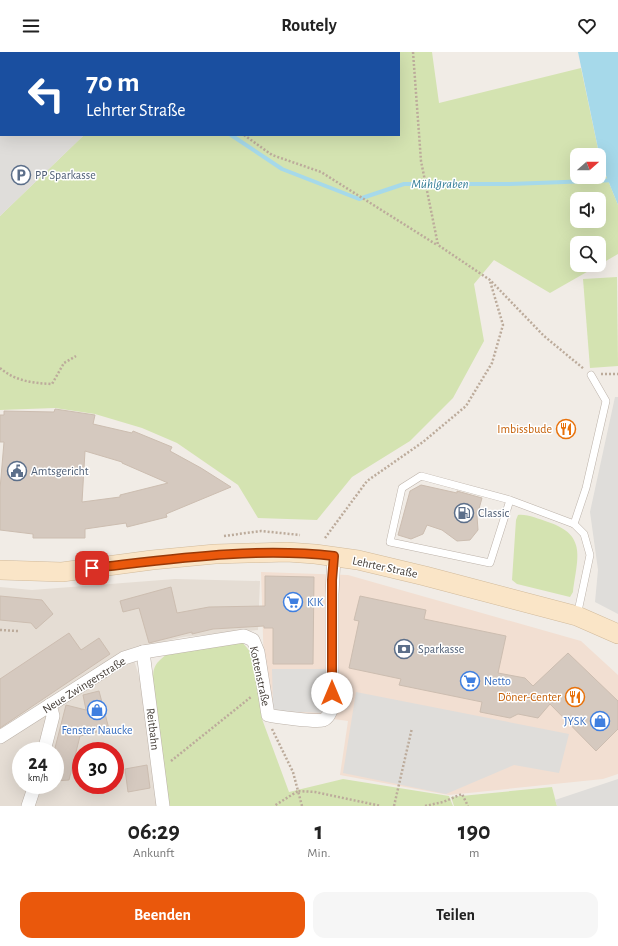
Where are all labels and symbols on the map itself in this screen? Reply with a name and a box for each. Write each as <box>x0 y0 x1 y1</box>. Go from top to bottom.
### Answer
north arrow <box>570 148 606 184</box>
parking icon: PP Sparkasse <box>10 164 32 186</box>
place label: PP Sparkasse <box>35 169 96 181</box>
water label: Mühlgraben <box>411 178 469 191</box>
restaurant icon: Imbissbude <box>555 418 577 440</box>
place label: Imbissbude <box>497 423 552 435</box>
public building icon: Amtsgericht <box>6 460 28 482</box>
place label: Amtsgericht <box>31 465 89 477</box>
fuel station icon: Classic <box>453 502 475 524</box>
place label: Classic <box>478 507 510 519</box>
pin <box>75 551 109 585</box>
street label: Lehrter Straße <box>351 554 419 580</box>
supermarket icon: KIK <box>282 591 304 613</box>
place label: KIK <box>307 596 324 608</box>
bank icon: Sparkasse <box>393 638 415 660</box>
place label: Sparkasse <box>418 643 464 655</box>
street label: Kottenstraße <box>248 645 272 707</box>
street label: Neue Zwingerstraße <box>40 655 128 715</box>
supermarket icon: Netto <box>459 670 481 692</box>
position arrow <box>311 672 353 714</box>
place label: Netto <box>484 675 511 687</box>
restaurant icon: Döner-Center <box>564 686 586 708</box>
place label: Döner-Center <box>498 691 561 703</box>
shop icon: Fenster Naucke <box>86 699 108 721</box>
street label: Reitbahn <box>144 707 162 751</box>
shop icon: JYSK <box>589 710 611 732</box>
place label: JYSK <box>564 715 586 727</box>
place label: Fenster Naucke <box>61 724 133 736</box>
speed limit sign: 30 <box>72 742 124 794</box>

